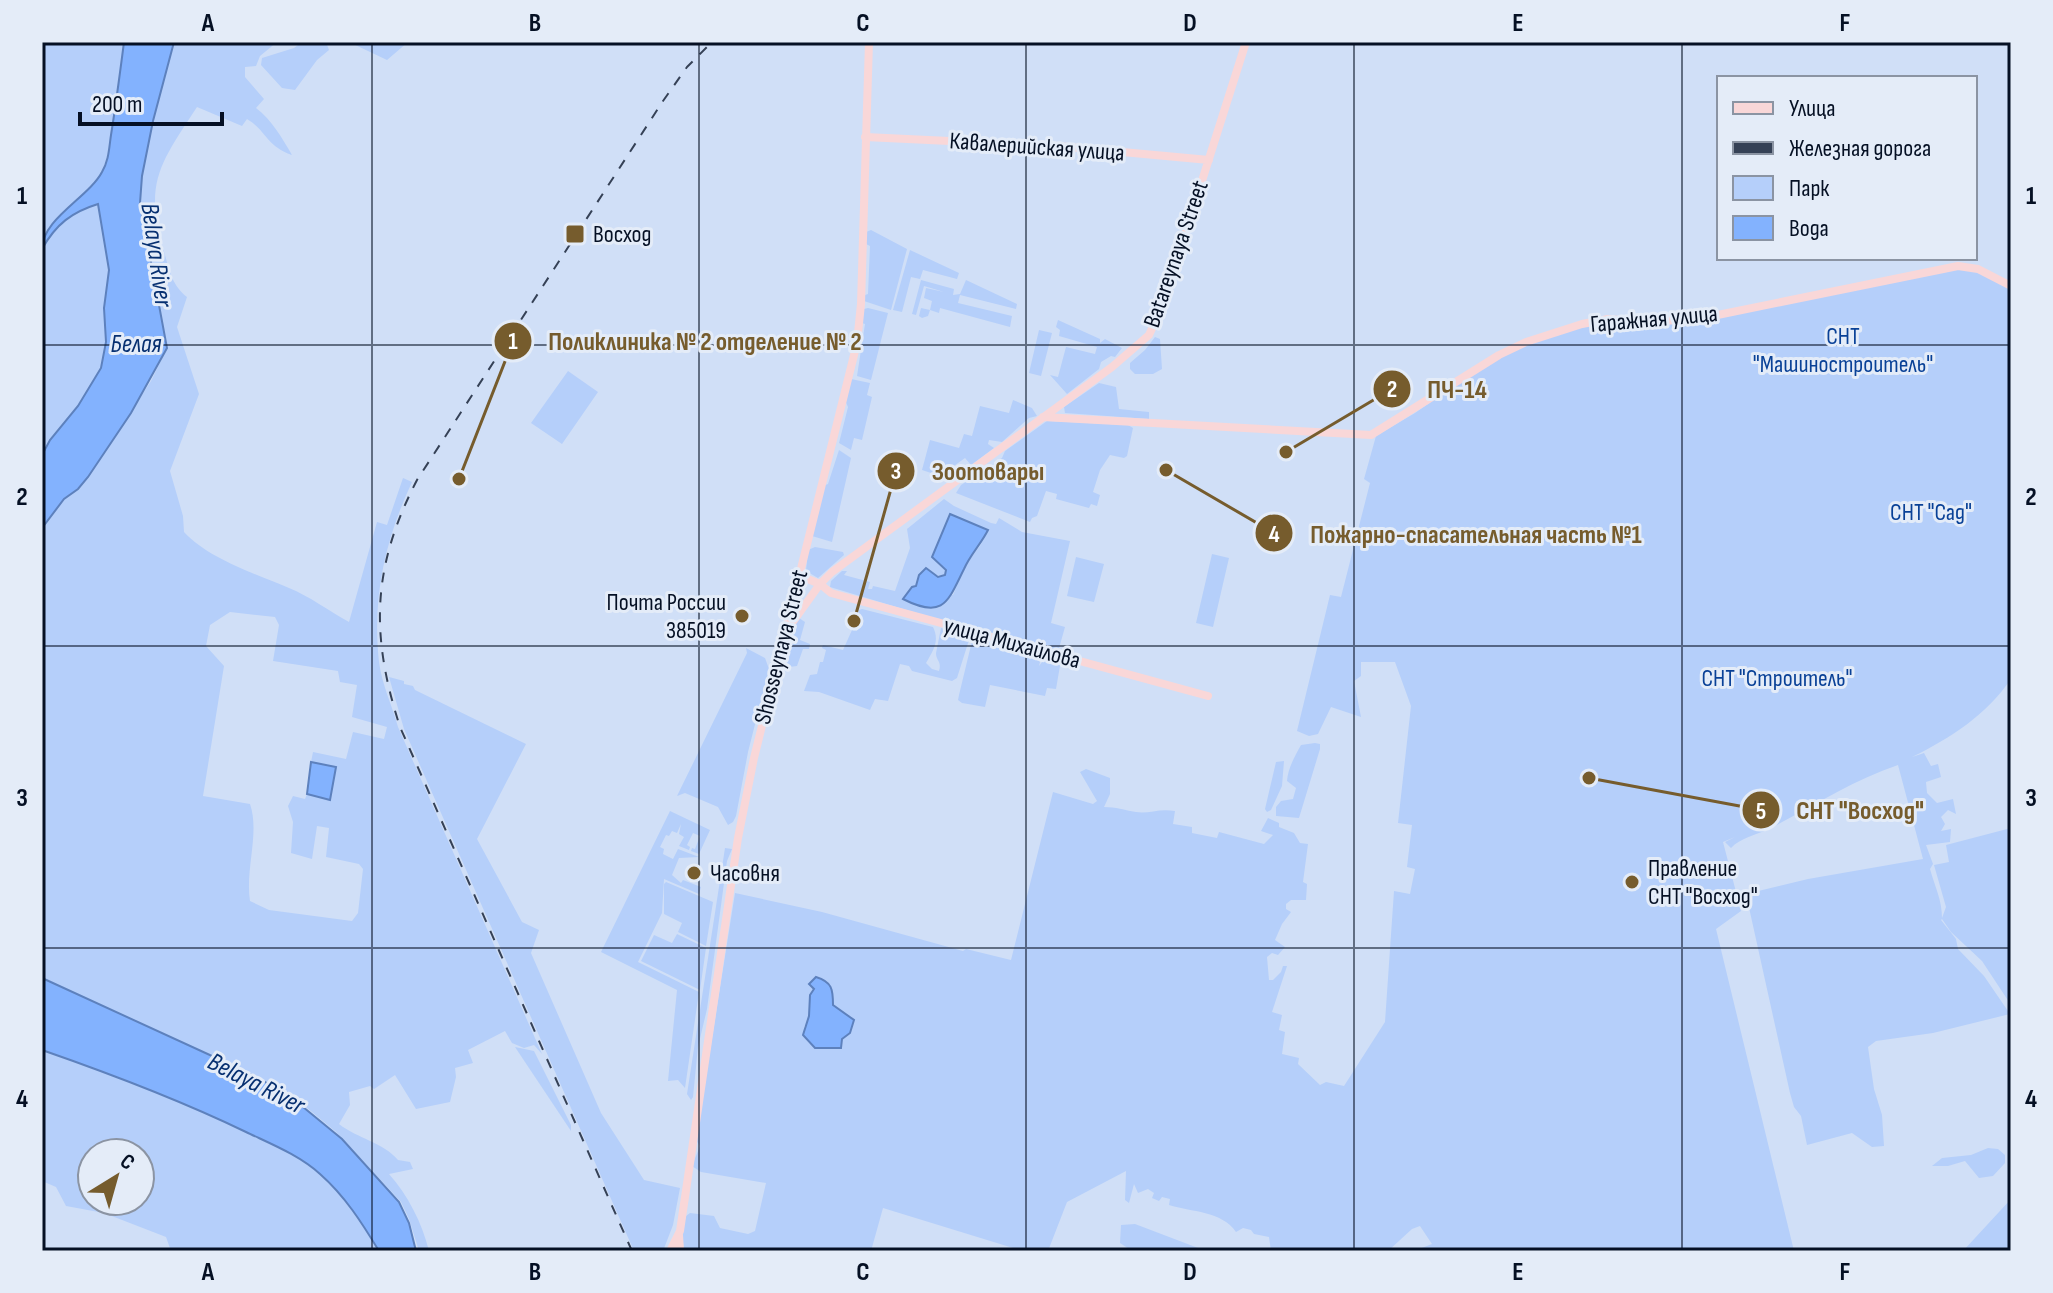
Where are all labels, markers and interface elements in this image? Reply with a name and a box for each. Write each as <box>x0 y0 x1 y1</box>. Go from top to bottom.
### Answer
text: A <box>201 8 215 39</box>
text: B <box>529 8 541 39</box>
text: C <box>856 8 870 39</box>
text: D <box>1183 8 1197 39</box>
text: E <box>1512 8 1524 39</box>
text: F <box>1840 8 1851 39</box>
scale bar <box>80 76 222 126</box>
legend <box>1717 76 1977 260</box>
text: 200 m <box>92 90 143 119</box>
text: Улица <box>1789 94 1835 123</box>
street label: Кавалерийская улица <box>949 126 1125 168</box>
text: Железная дорога <box>1789 134 1931 163</box>
text: Парк <box>1789 174 1830 203</box>
street label: Batareynaya Street <box>1137 177 1215 331</box>
text: 1 <box>17 181 27 212</box>
text: 1 <box>2026 181 2036 212</box>
water label: Belaya River <box>133 201 179 311</box>
text: Вода <box>1789 214 1829 243</box>
place label: Восход <box>593 220 651 249</box>
marker: Восход <box>564 223 586 245</box>
street label: Гаражная улица <box>1589 299 1719 339</box>
callout: Поликлиника № 2 отделение № 2 <box>493 316 878 366</box>
park label: СНТ "Машиностроитель" <box>1753 322 1933 379</box>
text: 1 <box>508 327 518 356</box>
text: Поликлиника № 2 отделение № 2 <box>548 327 862 358</box>
water label: Белая <box>111 329 162 360</box>
callout: ПЧ-14 <box>1372 364 1503 414</box>
text: 2 <box>1387 375 1397 404</box>
text: ПЧ-14 <box>1427 375 1487 406</box>
callout: Зоотовары <box>876 446 1061 496</box>
text: 3 <box>891 457 901 486</box>
text: Зоотовары <box>932 457 1044 488</box>
text: 2 <box>16 482 28 513</box>
text: 2 <box>2025 482 2037 513</box>
park label: СНТ "Сад" <box>1890 498 1972 527</box>
callout: Пожарно-спасательная часть №1 <box>1254 508 1658 558</box>
text: 4 <box>1268 520 1280 549</box>
text: Пожарно-спасательная часть №1 <box>1310 520 1642 551</box>
street label: Shosseynaya Street <box>748 567 814 727</box>
place label: Почта России 385019 <box>607 588 726 645</box>
marker: Почта России 385019 <box>733 607 751 625</box>
street label: улица Михайлова <box>940 611 1084 675</box>
park label: СНТ "Строитель" <box>1701 664 1853 693</box>
text: 3 <box>16 783 28 814</box>
text: 3 <box>2025 783 2037 814</box>
callout: СНТ "Восход" <box>1741 785 1940 835</box>
text: СНТ "Восход" <box>1796 796 1924 827</box>
text: 5 <box>1756 797 1766 826</box>
place label: Правление СНТ "Восход" <box>1648 854 1758 911</box>
place label: Часовня <box>710 859 780 888</box>
marker: Часовня <box>685 864 703 882</box>
marker: Правление СНТ "Восход" <box>1623 873 1641 891</box>
water label: Belaya River <box>202 1046 311 1122</box>
text: 4 <box>16 1084 28 1115</box>
text: 4 <box>2025 1084 2037 1115</box>
north arrow <box>76 1137 156 1217</box>
text: С <box>114 1148 140 1176</box>
text: A <box>201 1257 215 1288</box>
text: B <box>529 1257 541 1288</box>
text: C <box>856 1257 870 1288</box>
text: D <box>1183 1257 1197 1288</box>
text: E <box>1512 1257 1524 1288</box>
text: F <box>1840 1257 1851 1288</box>

